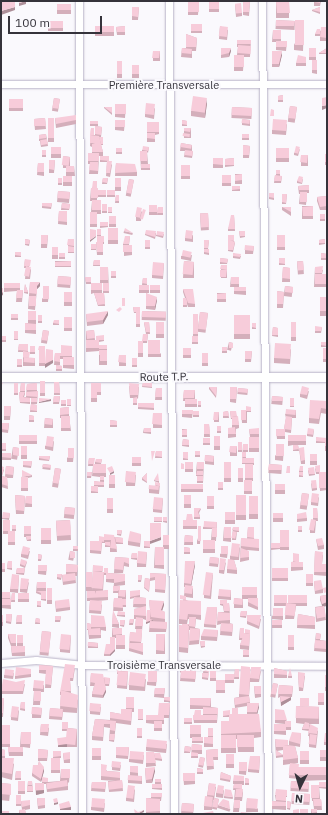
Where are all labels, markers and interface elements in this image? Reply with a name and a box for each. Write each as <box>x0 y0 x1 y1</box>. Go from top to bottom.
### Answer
scale bar <box>10 8 104 34</box>
text: 100 m <box>15 15 50 30</box>
street label: Première Transversale <box>109 78 219 92</box>
street label: Route T.P. <box>140 370 188 384</box>
street label: Troisième Transversale <box>107 658 221 672</box>
north arrow <box>280 767 320 807</box>
text: N <box>294 792 304 806</box>

